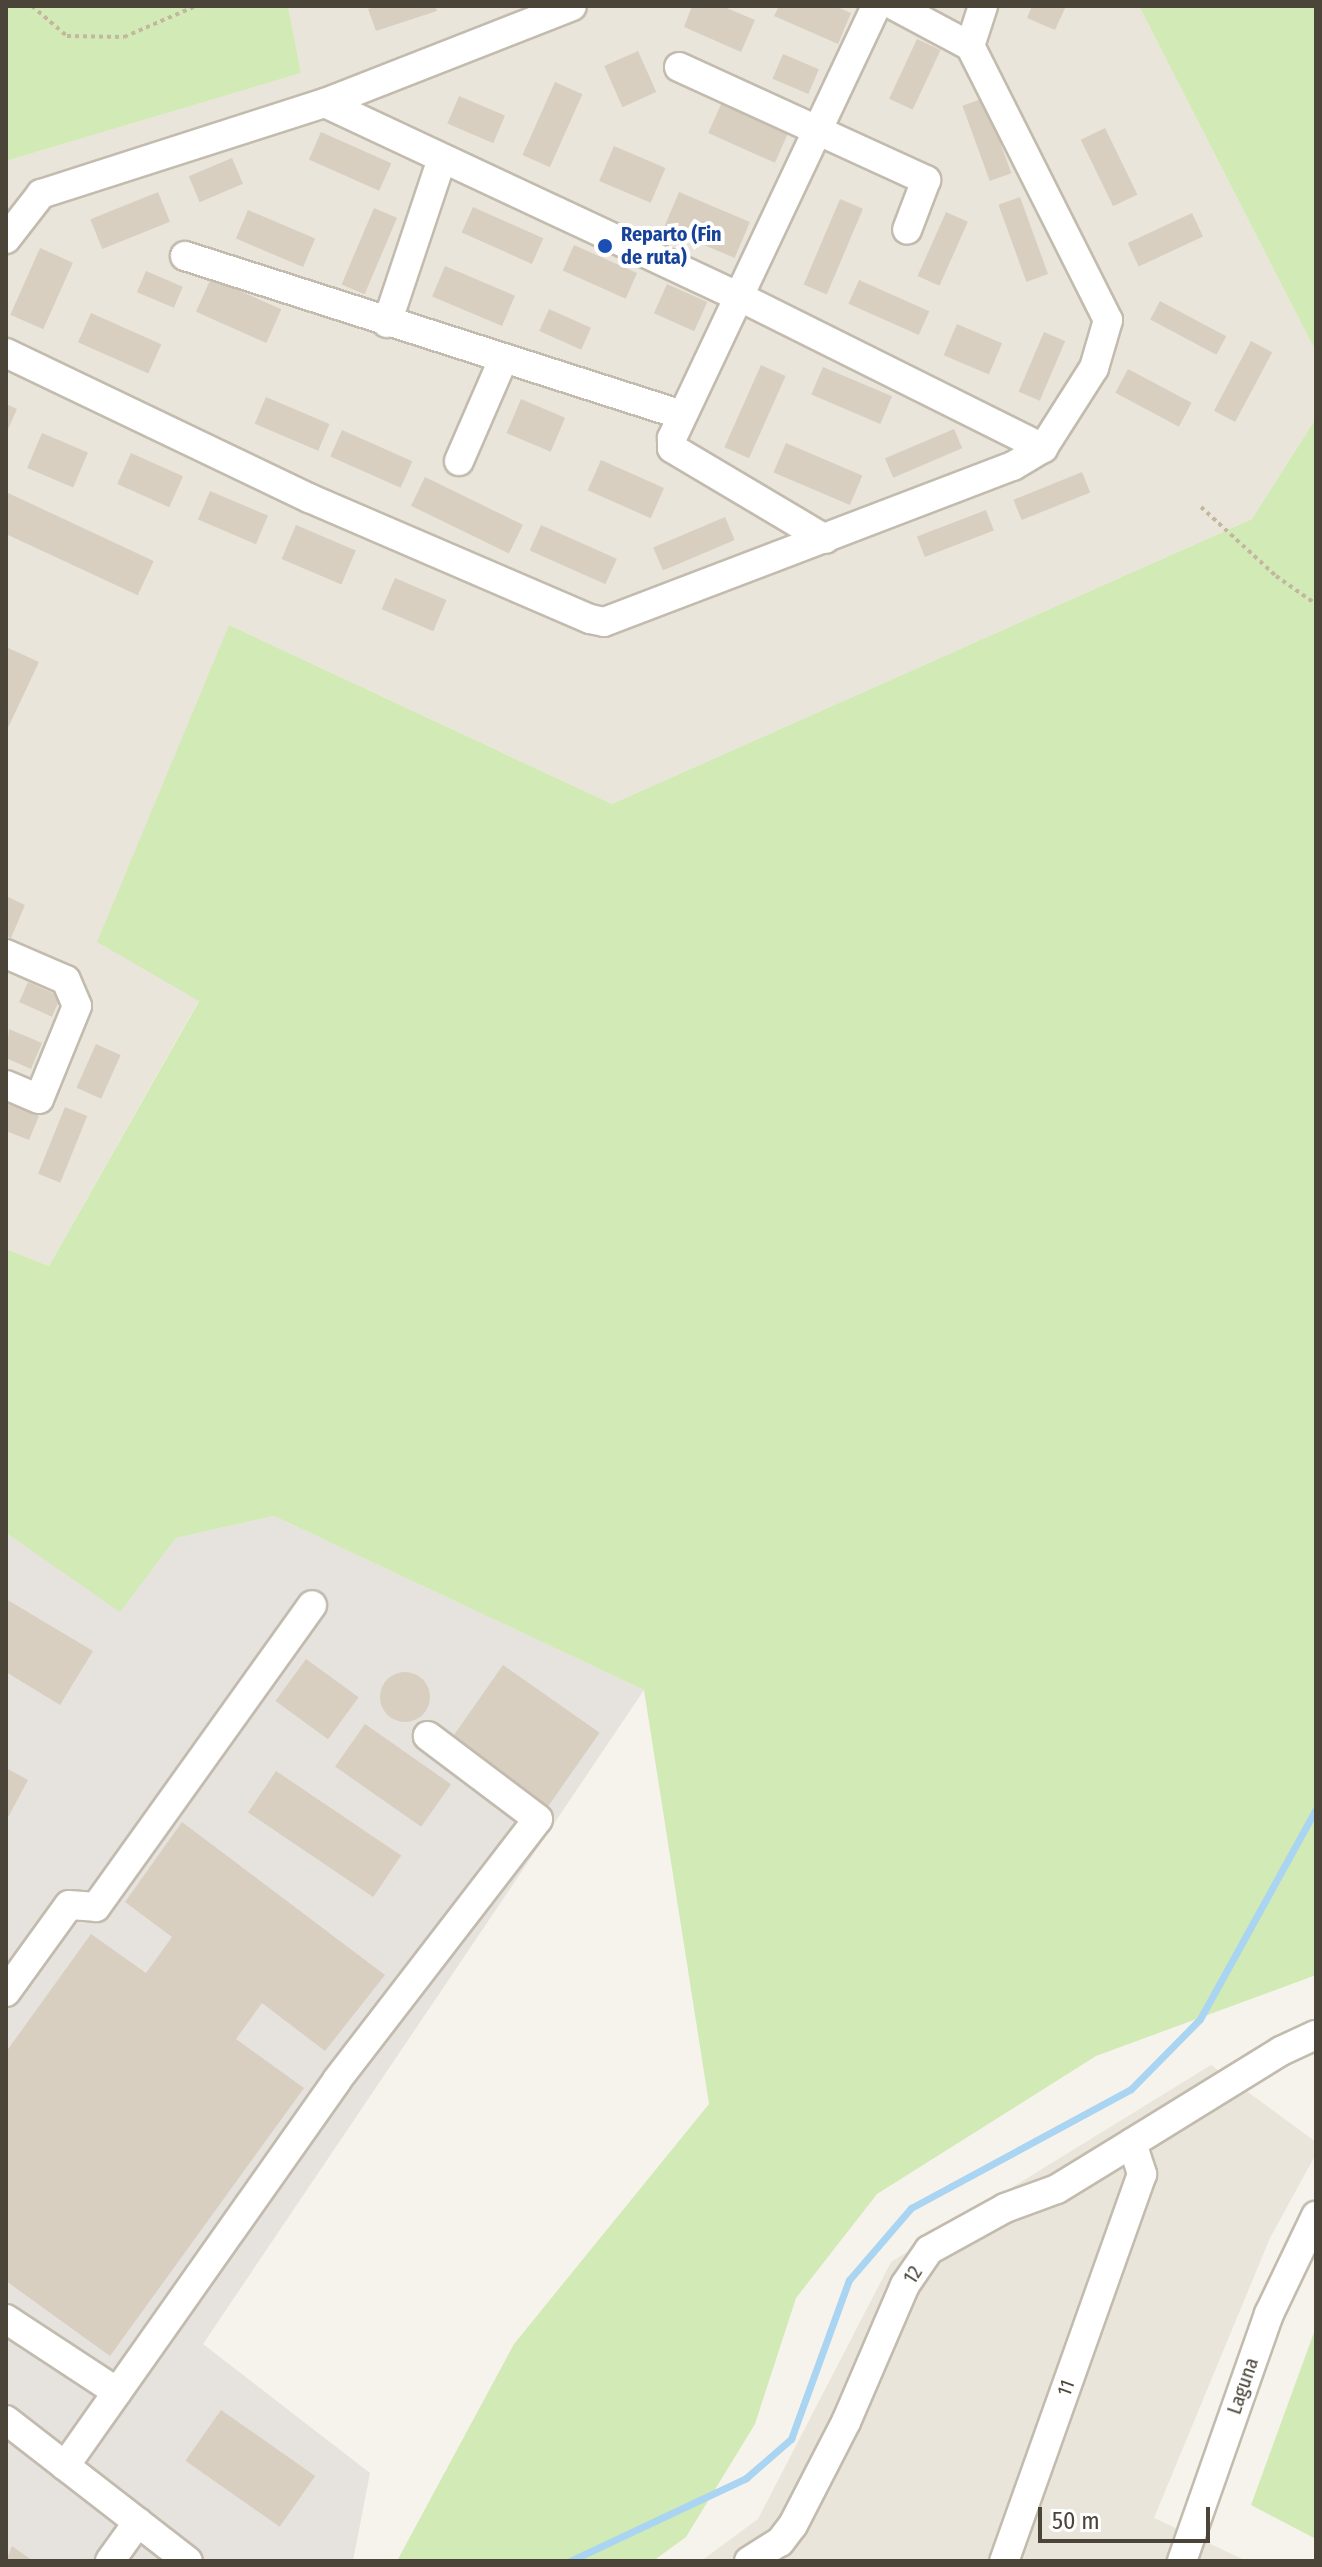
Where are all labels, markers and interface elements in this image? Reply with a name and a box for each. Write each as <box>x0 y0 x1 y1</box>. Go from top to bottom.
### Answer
place label: Reparto (Fin de ruta) <box>621 222 722 269</box>
marker: Reparto (Fin de ruta) <box>596 237 614 255</box>
street label: 12 <box>898 2261 928 2289</box>
street label: Laguna <box>1222 2355 1264 2417</box>
street label: 11 <box>1052 2377 1080 2399</box>
scale bar <box>1042 2491 1214 2541</box>
text: 50 m <box>1052 2507 1100 2535</box>

